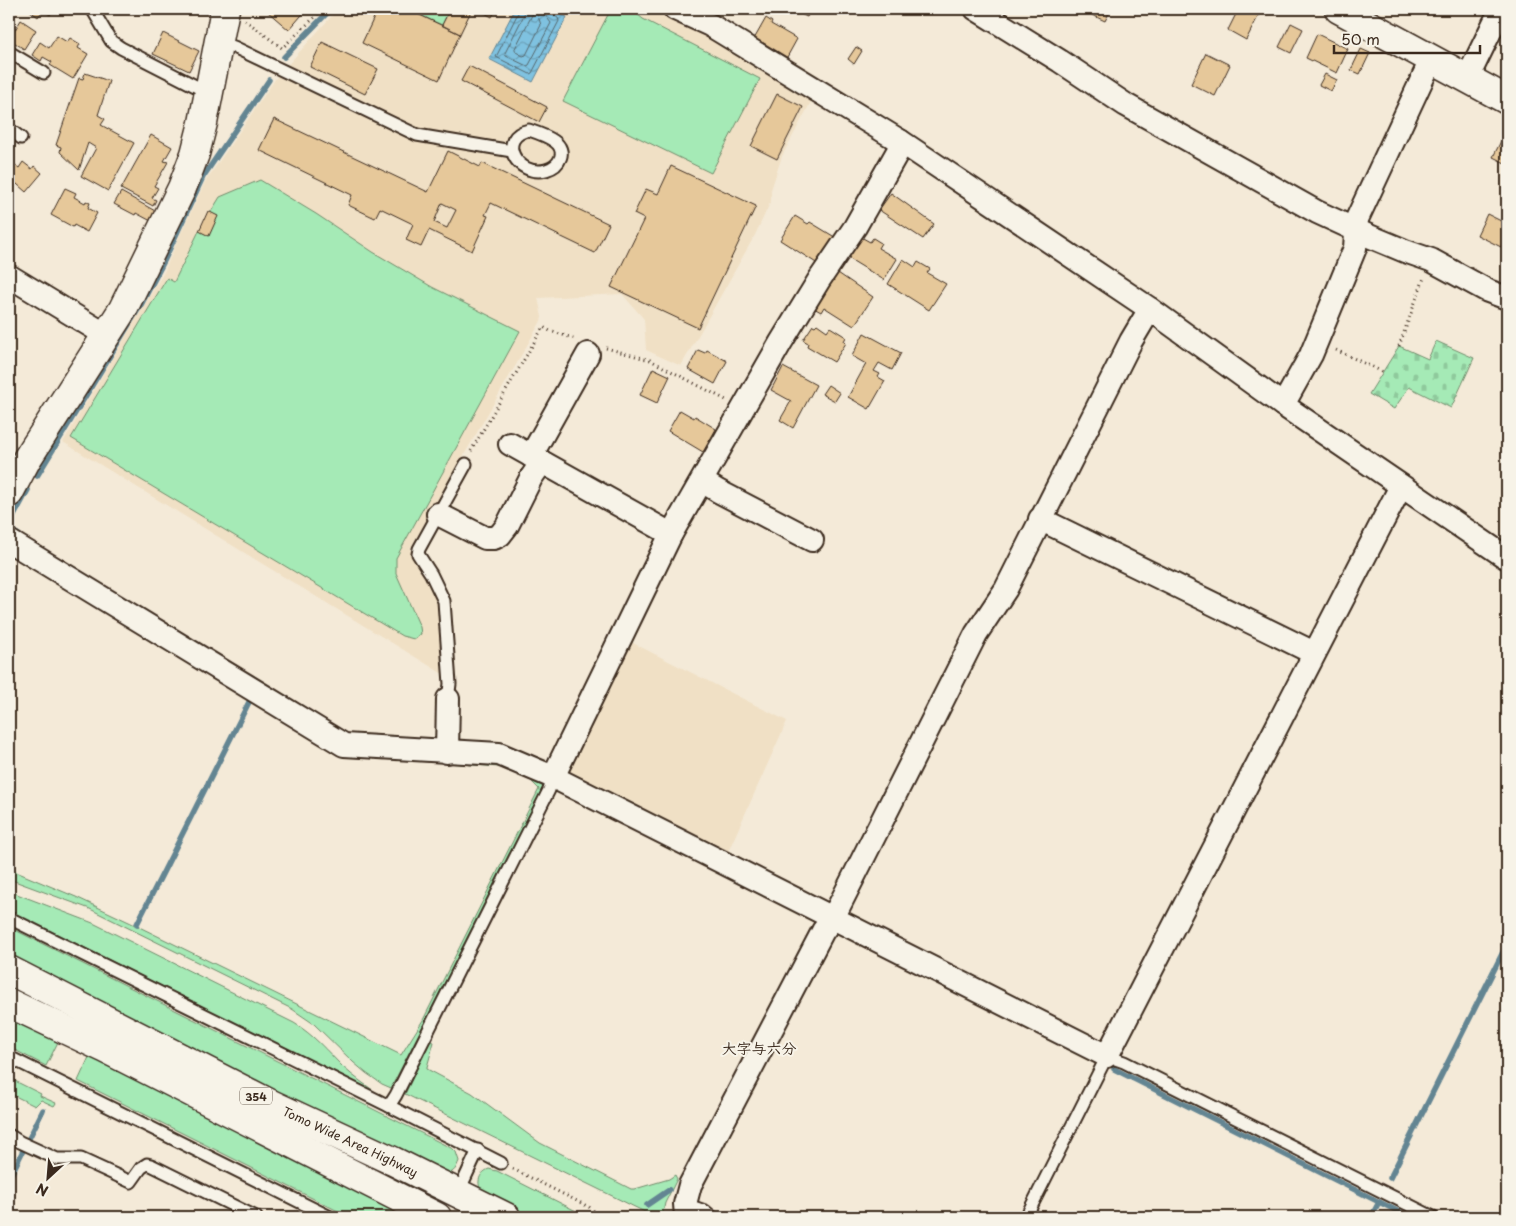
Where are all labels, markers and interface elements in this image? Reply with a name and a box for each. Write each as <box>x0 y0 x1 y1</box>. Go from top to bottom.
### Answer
scale bar <box>1334 22 1480 54</box>
text: 50 m <box>1341 27 1380 50</box>
district label: 大字与六分 <box>721 1036 797 1059</box>
road number: 354 <box>240 1088 272 1104</box>
street label: Tomo Wide Area Highway <box>280 1102 421 1181</box>
north arrow <box>22 1154 72 1204</box>
text: N <box>32 1178 52 1202</box>

